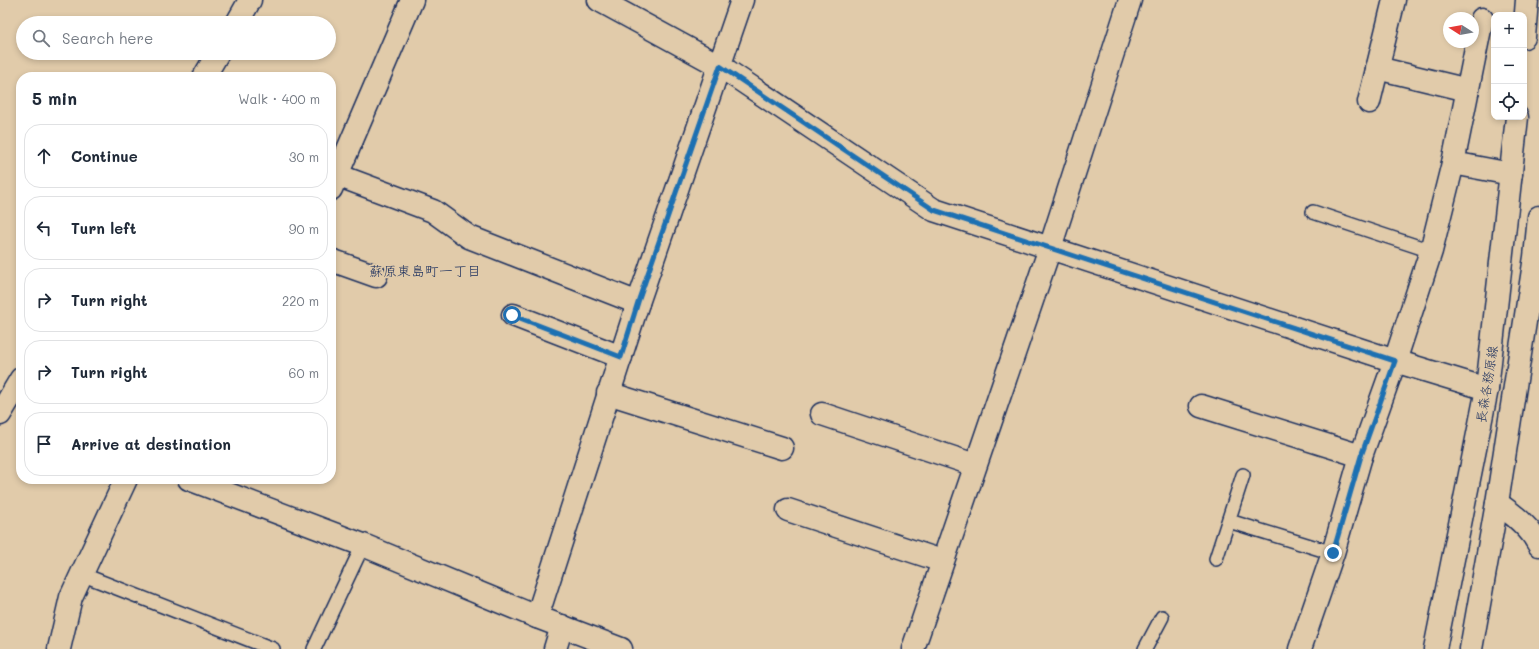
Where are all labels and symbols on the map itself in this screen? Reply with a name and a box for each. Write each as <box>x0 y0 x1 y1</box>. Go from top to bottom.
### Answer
north arrow <box>1443 12 1479 48</box>
district label: 蘇原東島町一丁目 <box>369 261 481 280</box>
route start <box>503 306 521 324</box>
street label: 長森各務原線 <box>1472 343 1501 424</box>
route end <box>1324 544 1342 562</box>

